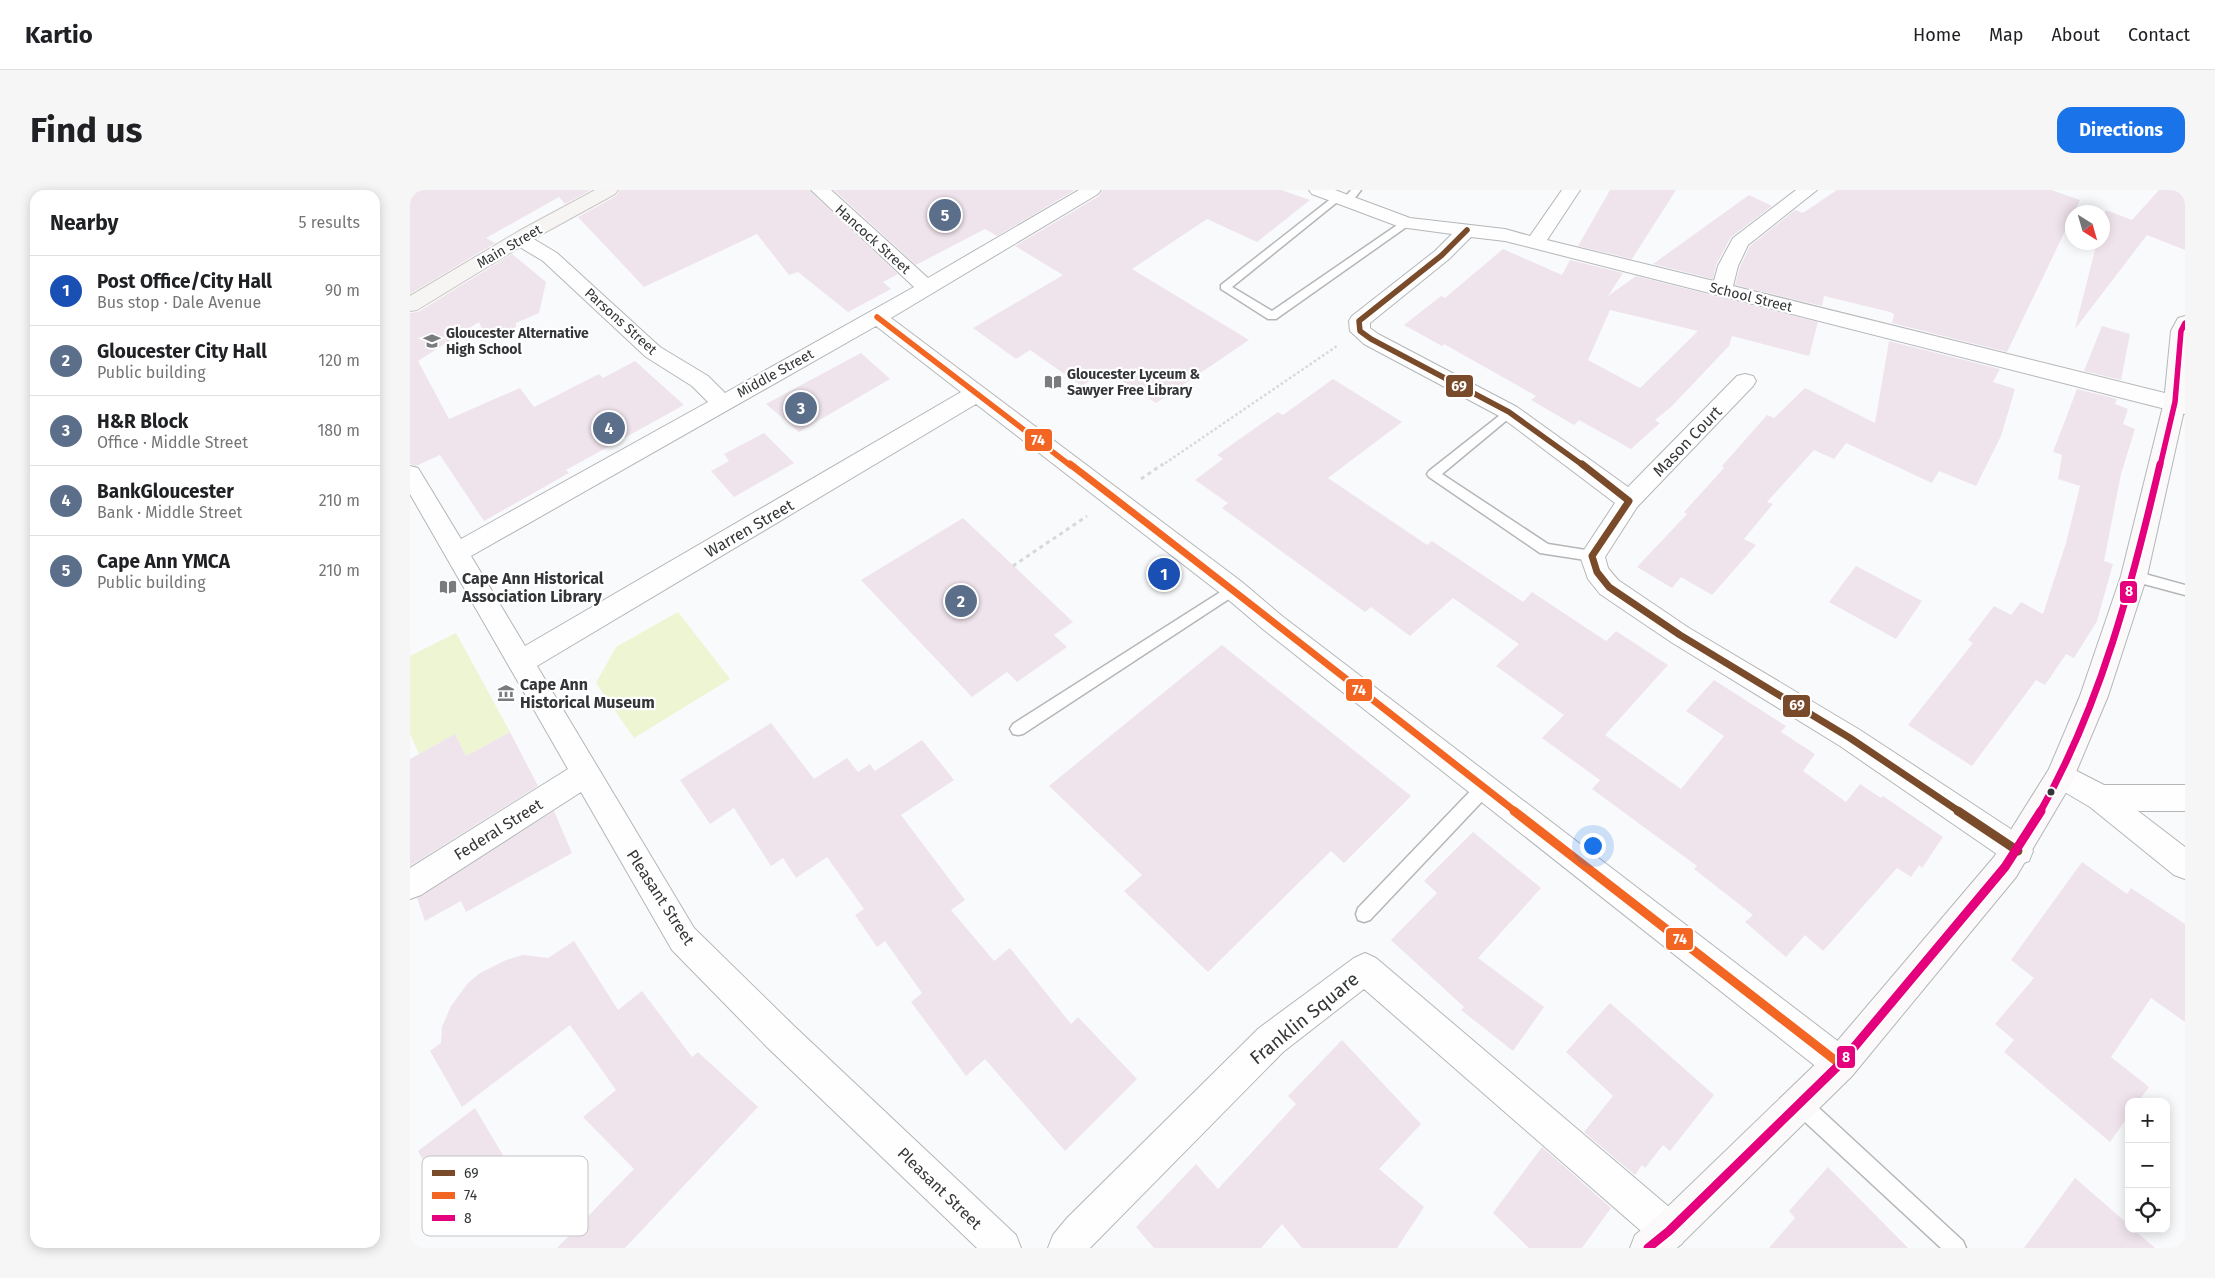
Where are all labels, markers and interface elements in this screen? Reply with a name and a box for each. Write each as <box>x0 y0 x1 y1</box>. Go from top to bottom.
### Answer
text: Kartio <box>25 21 93 49</box>
text: Home <box>1913 24 1961 46</box>
text: Map <box>1989 24 2023 46</box>
text: About <box>2051 24 2100 46</box>
text: Contact <box>2128 24 2190 46</box>
button: Directions <box>2057 107 2185 153</box>
text: Find us <box>30 109 142 151</box>
pin: 5 <box>929 196 961 234</box>
street label: Hancock Street <box>831 201 915 278</box>
north arrow <box>2065 205 2110 250</box>
text: Nearby <box>50 210 118 236</box>
text: 5 results <box>299 213 360 232</box>
street label: Main Street <box>474 221 546 272</box>
text: Post Office/City Hall <box>97 270 272 293</box>
street label: School Street <box>1708 279 1795 316</box>
text: 1 <box>62 281 70 300</box>
text: 90 m <box>325 281 360 300</box>
street label: Parsons Street <box>581 284 661 359</box>
text: Bus stop · Dale Avenue <box>97 293 261 312</box>
place label: Gloucester Alternative High School <box>446 325 589 358</box>
school or university icon: Gloucester Alternative High School <box>422 331 442 351</box>
text: Gloucester City Hall <box>97 340 267 363</box>
street label: Middle Street <box>734 345 817 401</box>
text: 2 <box>62 351 70 370</box>
text: 120 m <box>318 351 360 370</box>
text: Public building <box>97 363 205 382</box>
place label: Gloucester Lyceum & Sawyer Free Library <box>1067 366 1201 399</box>
library icon: Gloucester Lyceum & Sawyer Free Library <box>1043 372 1063 392</box>
line badge: 69 <box>1445 374 1474 398</box>
text: 69 <box>1451 378 1467 395</box>
pin: 3 <box>785 389 817 427</box>
street label: Mason Court <box>1649 402 1726 481</box>
pin: 4 <box>593 409 625 447</box>
text: H&R Block <box>97 410 188 433</box>
text: 3 <box>62 421 70 440</box>
text: 180 m <box>317 421 360 440</box>
line badge: 74 <box>1024 428 1053 452</box>
text: 74 <box>1031 432 1045 449</box>
text: Office · Middle Street <box>97 433 248 452</box>
text: BankGloucester <box>97 480 234 503</box>
text: 4 <box>61 491 71 510</box>
text: 210 m <box>319 491 360 510</box>
street label: Warren Street <box>702 495 797 561</box>
text: Bank · Middle Street <box>97 503 242 522</box>
text: Cape Ann YMCA <box>97 550 230 573</box>
pin: 1 <box>1148 555 1180 593</box>
text: 5 <box>62 561 70 580</box>
text: 210 m <box>319 561 360 580</box>
place label: Cape Ann Historical Association Library <box>461 569 604 606</box>
text: Public building <box>97 573 205 592</box>
library icon: Cape Ann Historical Association Library <box>438 577 458 597</box>
line badge: 8 <box>2119 580 2138 604</box>
pin: 2 <box>945 582 977 620</box>
text: 8 <box>2125 583 2133 600</box>
place label: Cape Ann Historical Museum <box>520 675 655 712</box>
line badge: 74 <box>1345 678 1373 702</box>
text: 74 <box>1352 682 1366 699</box>
museum icon: Cape Ann Historical Museum <box>496 683 516 703</box>
line badge: 69 <box>1782 694 1811 718</box>
text: 69 <box>1789 697 1805 714</box>
unlabelled marker <box>2046 787 2056 797</box>
street label: Federal Street <box>450 795 546 864</box>
your location <box>1580 833 1606 859</box>
street label: Pleasant Street <box>623 846 699 949</box>
line badge: 74 <box>1665 927 1694 951</box>
text: 74 <box>1673 931 1687 948</box>
street label: Franklin Square <box>1245 967 1364 1069</box>
line badge: 8 <box>1836 1045 1856 1069</box>
text: 8 <box>1842 1049 1850 1066</box>
map controls <box>2125 1098 2170 1233</box>
button: + <box>2125 1098 2170 1143</box>
street label: Pleasant Street <box>894 1143 986 1233</box>
button: − <box>2125 1143 2170 1188</box>
legend <box>422 1156 588 1236</box>
text: 69 <box>464 1165 479 1182</box>
text: 74 <box>464 1187 478 1204</box>
button: locate <box>2125 1188 2170 1233</box>
text: 8 <box>464 1210 472 1227</box>

